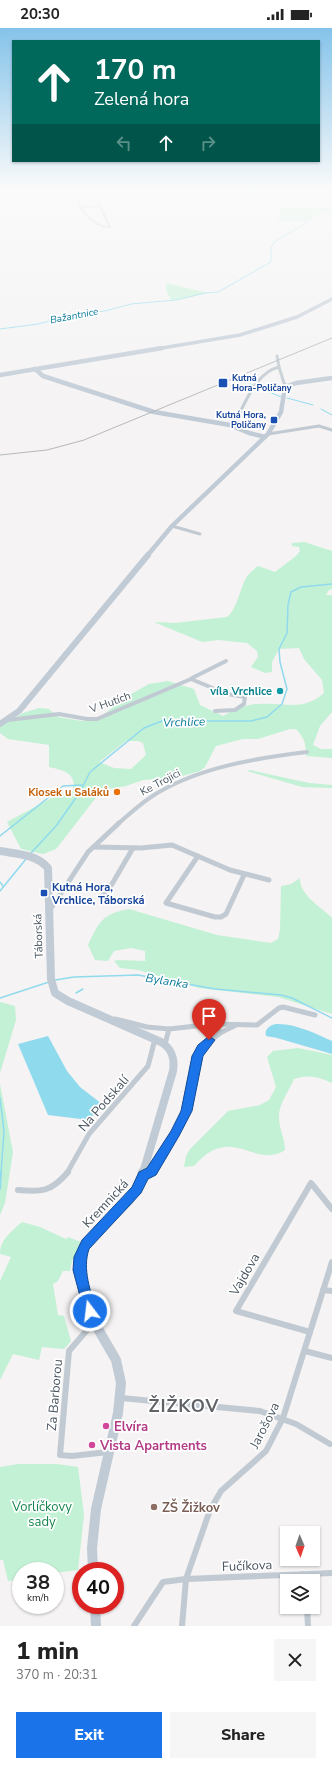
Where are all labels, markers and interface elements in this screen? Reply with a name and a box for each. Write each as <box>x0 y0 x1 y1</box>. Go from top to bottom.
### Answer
text: 20:30 <box>20 4 60 24</box>
text: 170 m <box>94 51 177 89</box>
icon: ahead <box>28 56 80 108</box>
text: Zelená hora <box>94 87 189 111</box>
icon: left <box>113 132 135 154</box>
icon: ahead <box>155 132 177 154</box>
icon: right <box>197 132 219 154</box>
water label: Bažantnice <box>49 304 100 328</box>
place label: Kutná Hora-Poličany <box>232 372 292 394</box>
marker: Kutná Hora-Poličany <box>217 377 229 389</box>
place label: Kutná Hora, Poličany <box>216 409 266 431</box>
marker: Kutná Hora, Poličany <box>269 415 279 425</box>
place label: víla Vrchlice <box>209 684 272 699</box>
marker: víla Vrchlice <box>275 686 285 696</box>
street label: V Hutích <box>87 688 133 717</box>
water label: Vrchlice <box>163 713 206 731</box>
street label: Ke Trojici <box>137 765 183 799</box>
place label: Kiosek u Saláků <box>28 785 109 800</box>
marker: Kiosek u Saláků <box>112 787 122 797</box>
place label: Kutná Hora, Vrchlice, Táborská <box>51 880 145 908</box>
marker: Kutná Hora, Vrchlice, Táborská <box>39 888 49 898</box>
street label: Táborská <box>30 913 47 959</box>
water label: Bylanka <box>144 970 190 992</box>
pin <box>192 999 226 1040</box>
icon: arrive <box>198 1005 220 1027</box>
street label: Na Podskalí <box>74 1071 134 1136</box>
street label: Kremnická <box>79 1175 133 1232</box>
street label: Vajdova <box>225 1250 264 1300</box>
position arrow <box>69 1290 111 1332</box>
street label: Za Barborou <box>43 1358 67 1432</box>
district label: ŽIŽKOV <box>149 1394 220 1418</box>
street label: Jarošova <box>245 1399 284 1453</box>
place label: Elvíra <box>114 1418 148 1436</box>
marker: Elvíra <box>101 1421 111 1431</box>
place label: Vista Apartments <box>99 1437 207 1455</box>
marker: Vista Apartments <box>87 1440 97 1450</box>
park label: Vorlíčkovy sady <box>11 1498 72 1531</box>
place label: ZŠ Žižkov <box>162 1498 220 1517</box>
marker: ZŠ Žižkov <box>149 1502 159 1512</box>
north arrow <box>280 1526 320 1566</box>
map controls <box>280 1526 320 1614</box>
street label: Fučíkova <box>222 1556 273 1576</box>
speed limit sign: 40 <box>72 1562 124 1614</box>
text: 38 <box>26 1569 50 1596</box>
button: layers <box>280 1574 320 1614</box>
text: km/h <box>27 1591 49 1605</box>
text: 1 min <box>16 1635 79 1667</box>
button: close <box>274 1639 316 1681</box>
text: 370 m · 20:31 <box>16 1666 98 1684</box>
button: Exit <box>16 1712 162 1758</box>
button: Share <box>170 1712 316 1758</box>

